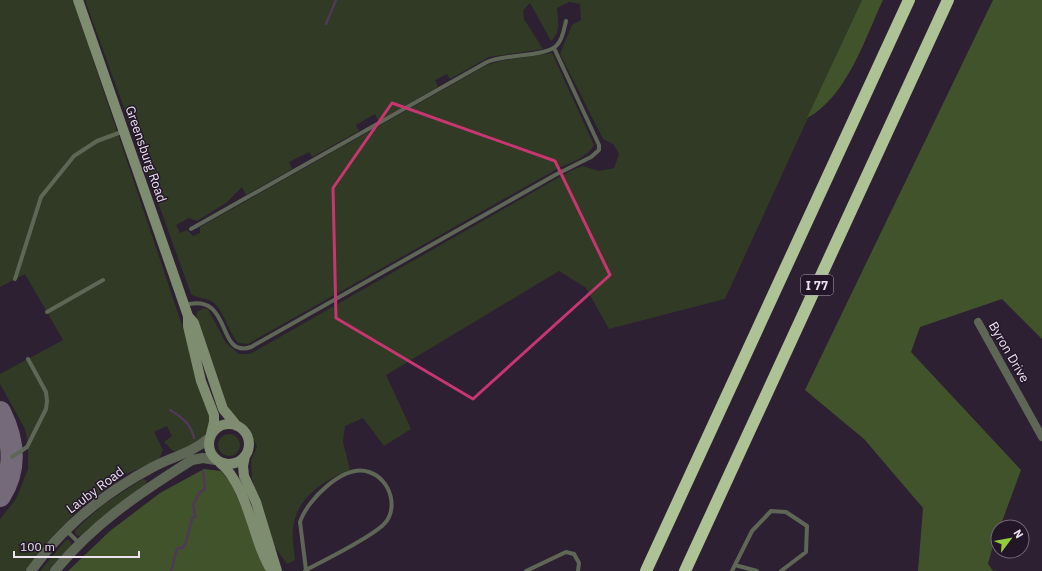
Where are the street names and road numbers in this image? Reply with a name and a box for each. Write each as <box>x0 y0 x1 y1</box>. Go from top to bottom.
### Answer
street label: Greensburg Road <box>122 104 170 204</box>
road number: I 77 <box>801 275 833 295</box>
street label: Byron Drive <box>985 319 1033 385</box>
street label: Lauby Road <box>63 463 127 517</box>

